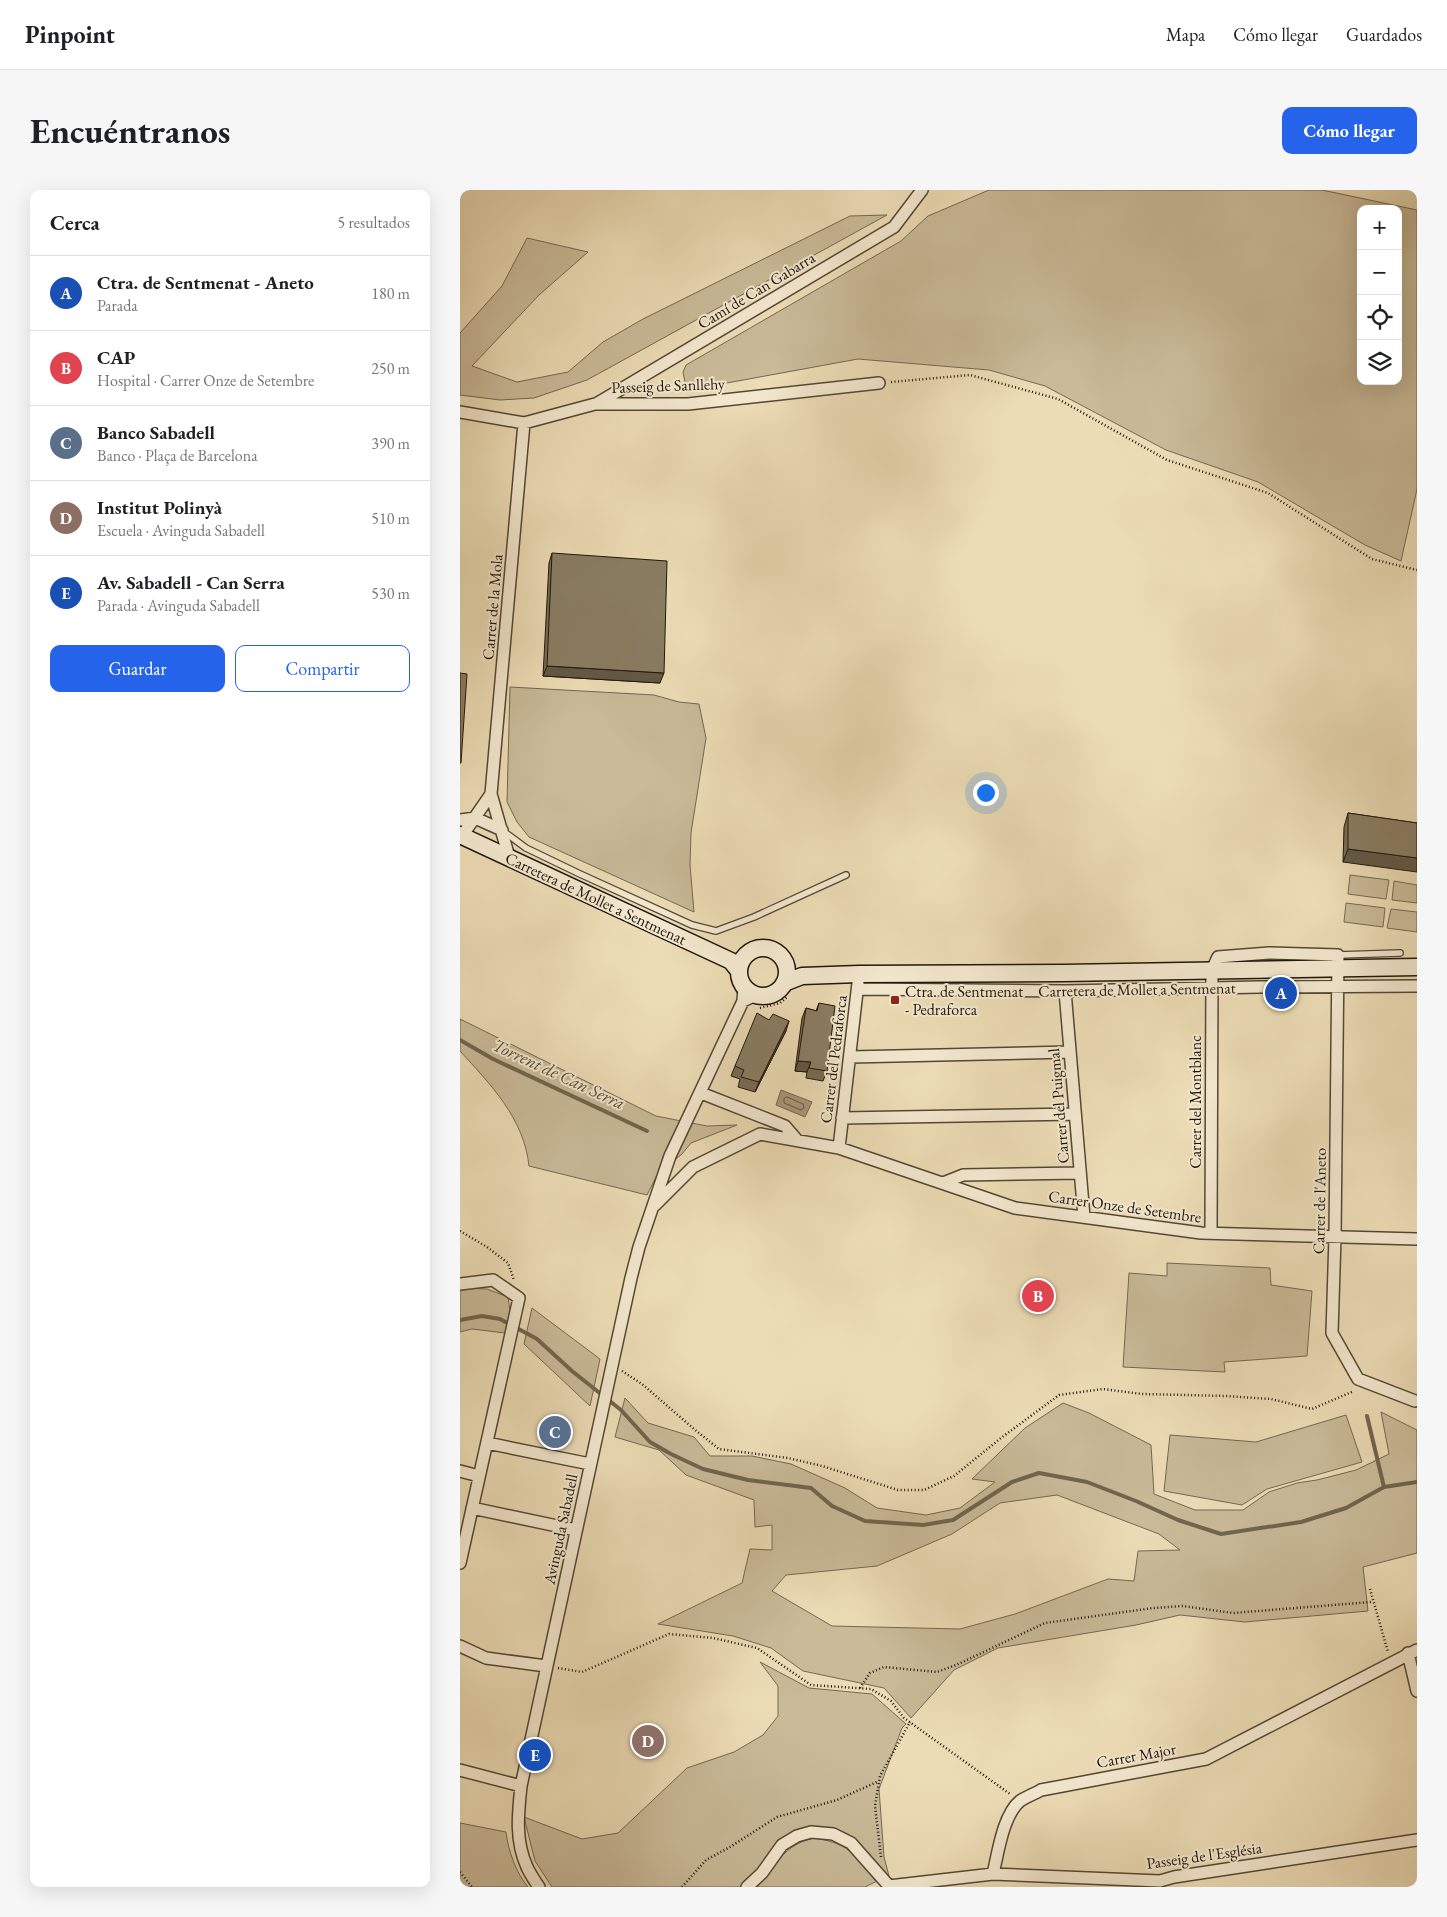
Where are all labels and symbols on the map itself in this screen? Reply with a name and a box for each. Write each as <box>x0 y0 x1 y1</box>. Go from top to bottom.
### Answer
street label: Camí de Can Gabarra <box>694 247 819 334</box>
street label: Passeig de Sanllehy <box>611 373 726 398</box>
street label: Carrer de la Mola <box>477 553 508 661</box>
your location <box>973 780 999 806</box>
street label: Carretera de Mollet a Sentmenat <box>502 847 690 950</box>
pin: A <box>1265 974 1297 1012</box>
street label: Carretera de Mollet a Sentmenat <box>1038 977 1236 1002</box>
place label: Ctra. de Sentmenat - Pedraforca <box>905 981 1023 1020</box>
street label: Carrer del Pedraforca <box>815 993 852 1124</box>
marker: Ctra. de Sentmenat - Pedraforca <box>889 994 901 1006</box>
water label: Torrent de Can Serra <box>489 1033 629 1114</box>
street label: Carrer del Montblanc <box>1185 1035 1206 1169</box>
street label: Carrer del Puigmal <box>1043 1047 1074 1164</box>
street label: Carrer de l'Aneto <box>1308 1148 1331 1254</box>
street label: Carrer Onze de Setembre <box>1047 1185 1203 1228</box>
pin: B <box>1022 1277 1054 1315</box>
pin: C <box>539 1413 571 1451</box>
street label: Avinguda Sabadell <box>538 1472 582 1587</box>
pin: D <box>632 1722 664 1760</box>
pin: E <box>519 1736 551 1774</box>
street label: Carrer Major <box>1095 1738 1178 1773</box>
street label: Passeig de l'Església <box>1145 1837 1264 1874</box>

